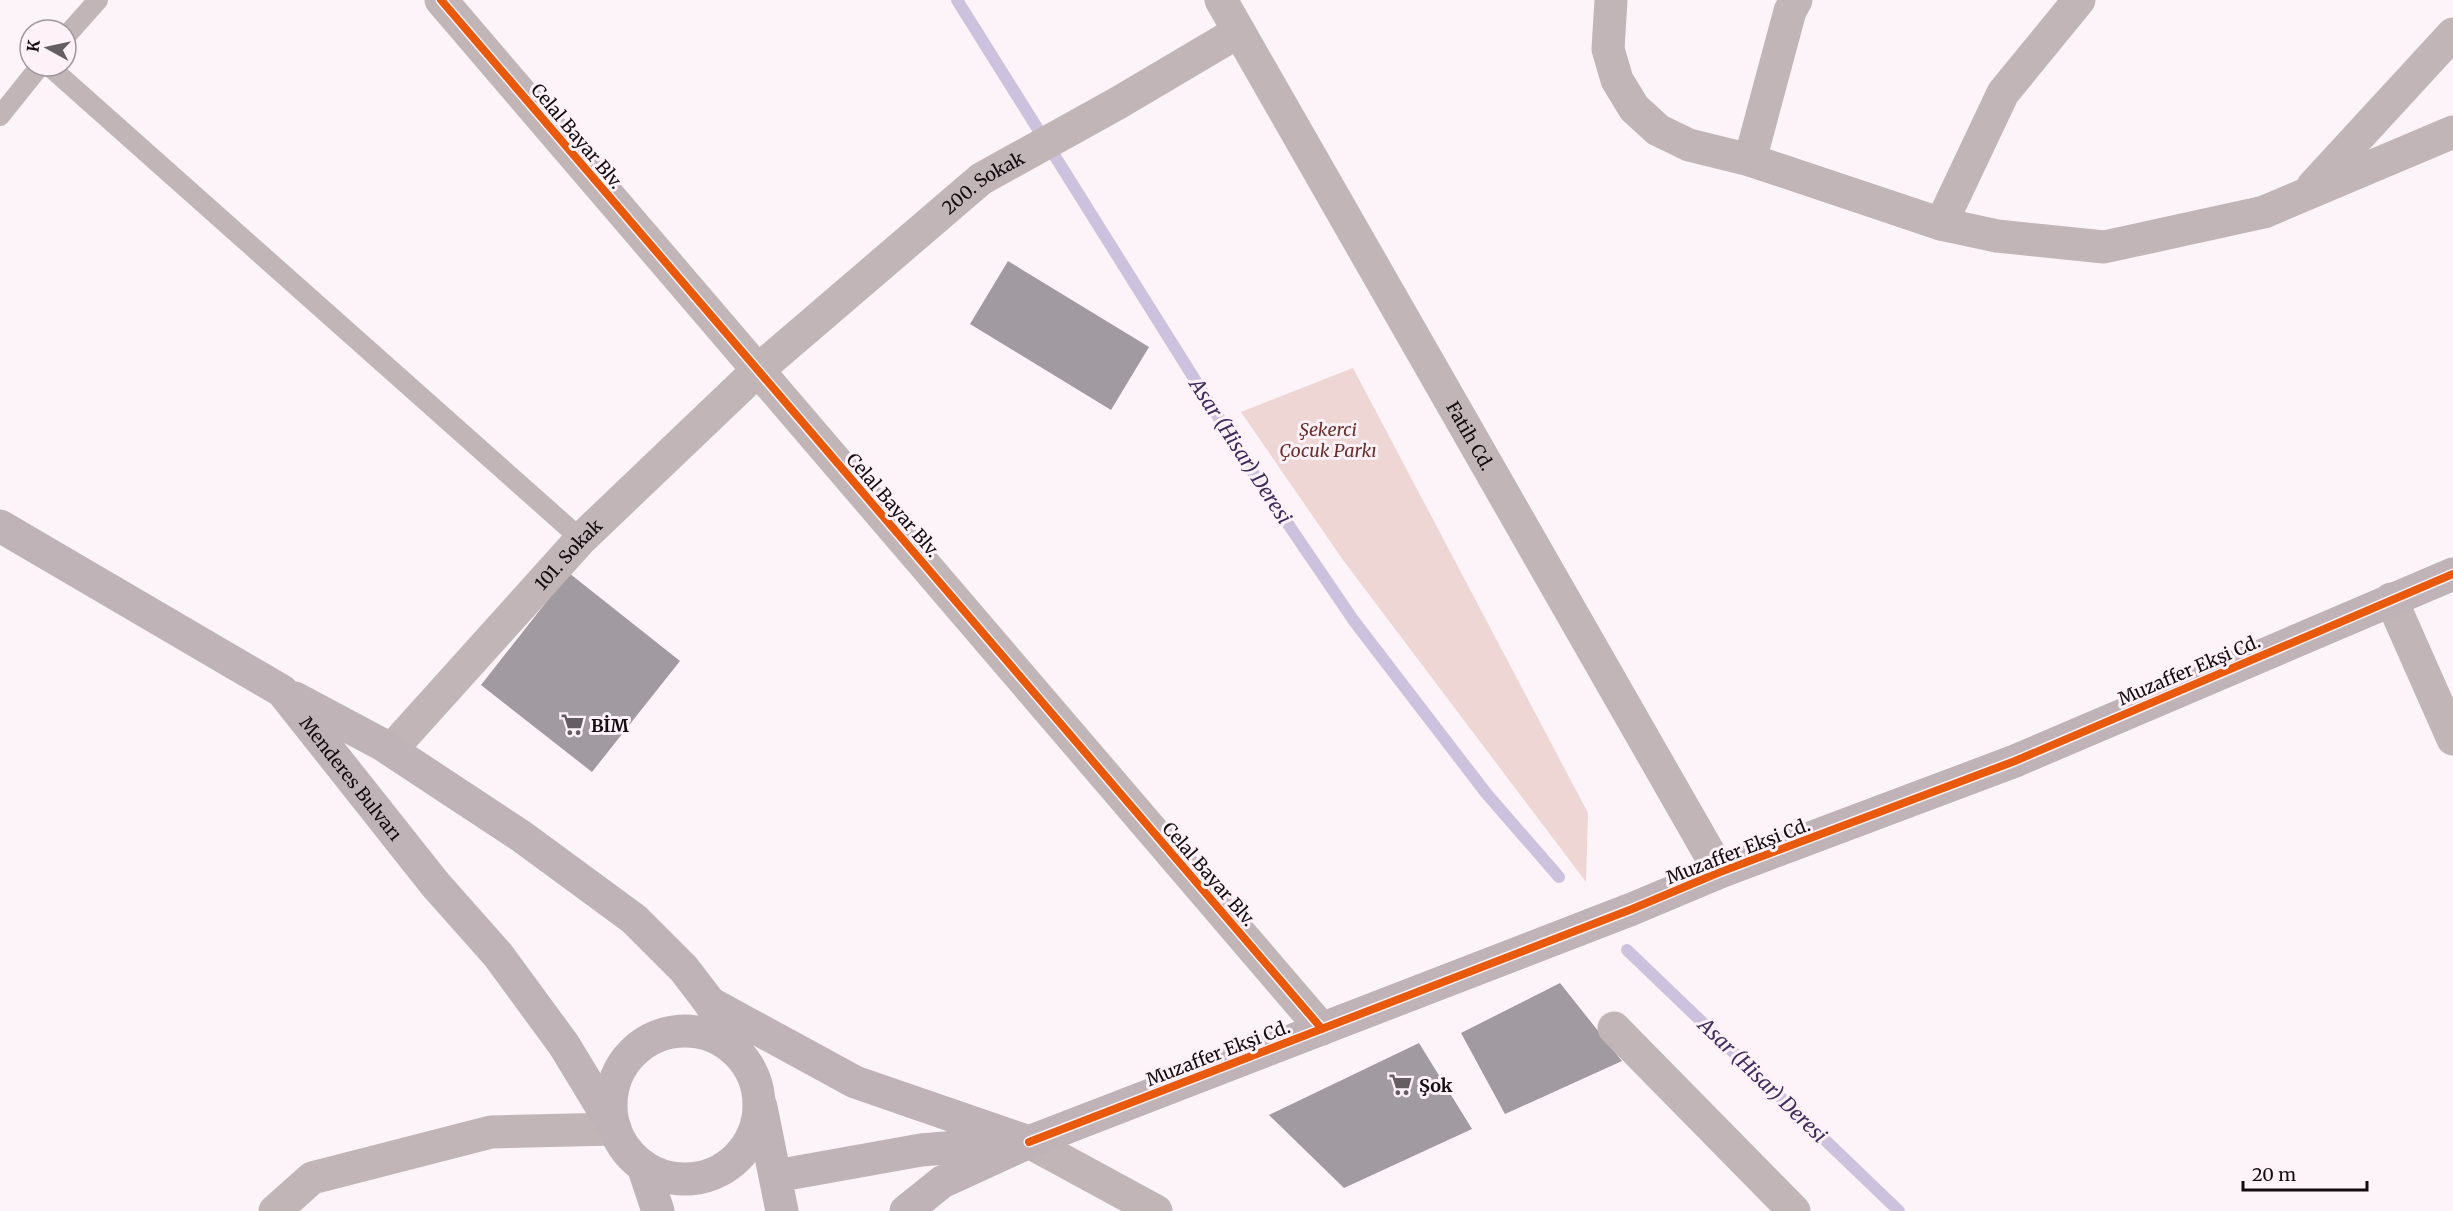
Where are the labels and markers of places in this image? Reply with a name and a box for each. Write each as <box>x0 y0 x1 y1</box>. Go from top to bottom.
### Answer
supermarket icon: BİM <box>560 712 586 738</box>
place label: BİM <box>591 714 630 737</box>
supermarket icon: Şok <box>1388 1072 1414 1098</box>
place label: Şok <box>1419 1074 1453 1097</box>

